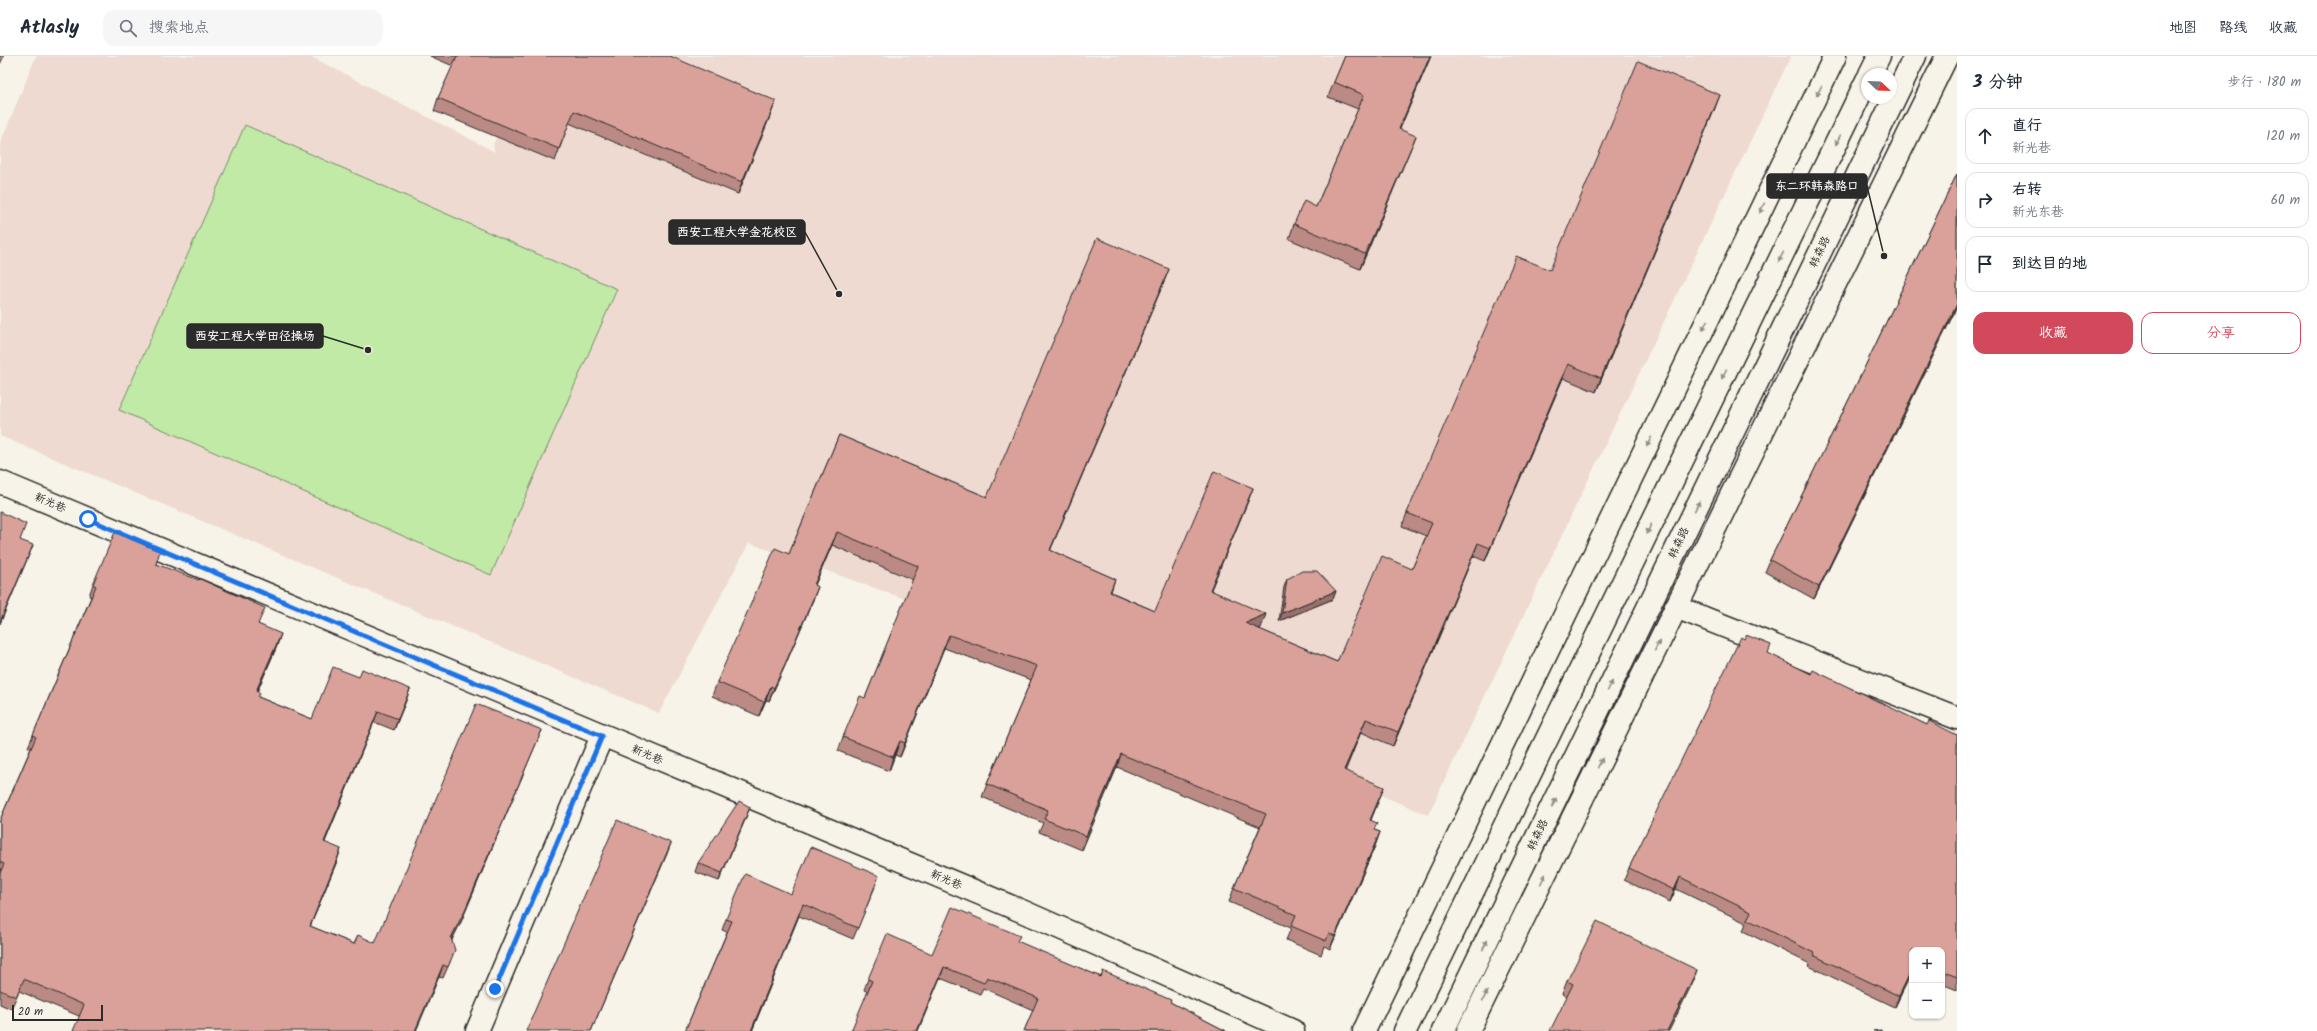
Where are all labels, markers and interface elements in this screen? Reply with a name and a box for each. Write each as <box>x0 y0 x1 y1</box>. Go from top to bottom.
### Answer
search box <box>103 10 383 46</box>
text: Atlasly <box>20 13 79 43</box>
text: 搜索地点 <box>149 16 209 40</box>
icon: search <box>117 17 139 39</box>
text: 地图 <box>2169 17 2197 39</box>
text: 路线 <box>2219 17 2247 39</box>
text: 收藏 <box>2269 17 2297 39</box>
north arrow <box>1861 68 1897 104</box>
text: 3 分钟 <box>1973 69 2023 96</box>
text: 步行 · 180 m <box>2228 72 2301 93</box>
one-way arrow <box>1815 85 1822 97</box>
text: 直行 <box>2012 114 2042 138</box>
icon: ahead <box>1974 125 1996 147</box>
text: 120 m <box>2266 126 2300 147</box>
one-way arrow <box>1835 135 1841 146</box>
text: 新光巷 <box>2012 138 2051 159</box>
callout: 东二环韩森路口 <box>1767 174 1867 198</box>
text: 东二环韩森路口 <box>1775 177 1859 196</box>
text: 右转 <box>2012 178 2042 202</box>
icon: right <box>1974 189 1996 211</box>
text: 60 m <box>2271 190 2300 211</box>
one-way arrow <box>1759 202 1765 214</box>
text: 新光东巷 <box>2012 202 2064 223</box>
callout: 西安工程大学金花校区 <box>669 220 805 244</box>
text: 西安工程大学金花校区 <box>677 223 797 242</box>
street label: 韩森路 <box>1805 233 1835 271</box>
one-way arrow <box>1778 252 1784 263</box>
text: 到达目的地 <box>2012 252 2087 276</box>
icon: arrive <box>1974 253 1996 275</box>
button: 收藏 <box>1973 312 2133 354</box>
button: 分享 <box>2141 312 2301 354</box>
one-way arrow <box>1702 319 1708 331</box>
callout: 西安工程大学田径操场 <box>187 324 323 348</box>
text: 西安工程大学田径操场 <box>195 327 315 346</box>
one-way arrow <box>1721 369 1727 380</box>
one-way arrow <box>1646 436 1652 448</box>
street label: 新光巷 <box>31 488 69 518</box>
one-way arrow <box>1694 501 1700 512</box>
route start <box>79 510 97 528</box>
one-way arrow <box>1646 523 1652 535</box>
street label: 韩森路 <box>1664 524 1694 562</box>
one-way arrow <box>1654 640 1660 652</box>
one-way arrow <box>1607 681 1613 692</box>
street label: 新光巷 <box>628 740 666 770</box>
one-way arrow <box>1597 757 1603 768</box>
one-way arrow <box>1551 798 1557 809</box>
street label: 韩森路 <box>1523 816 1553 854</box>
street label: 新光巷 <box>927 865 965 895</box>
one-way arrow <box>1540 874 1546 885</box>
one-way arrow <box>1482 940 1488 951</box>
map controls <box>1909 947 1945 1019</box>
button: + <box>1909 947 1945 983</box>
route end <box>486 980 504 998</box>
button: − <box>1909 983 1945 1019</box>
one-way arrow <box>1482 990 1489 1002</box>
scale bar <box>12 1003 103 1022</box>
text: 20 m <box>18 1003 43 1021</box>

